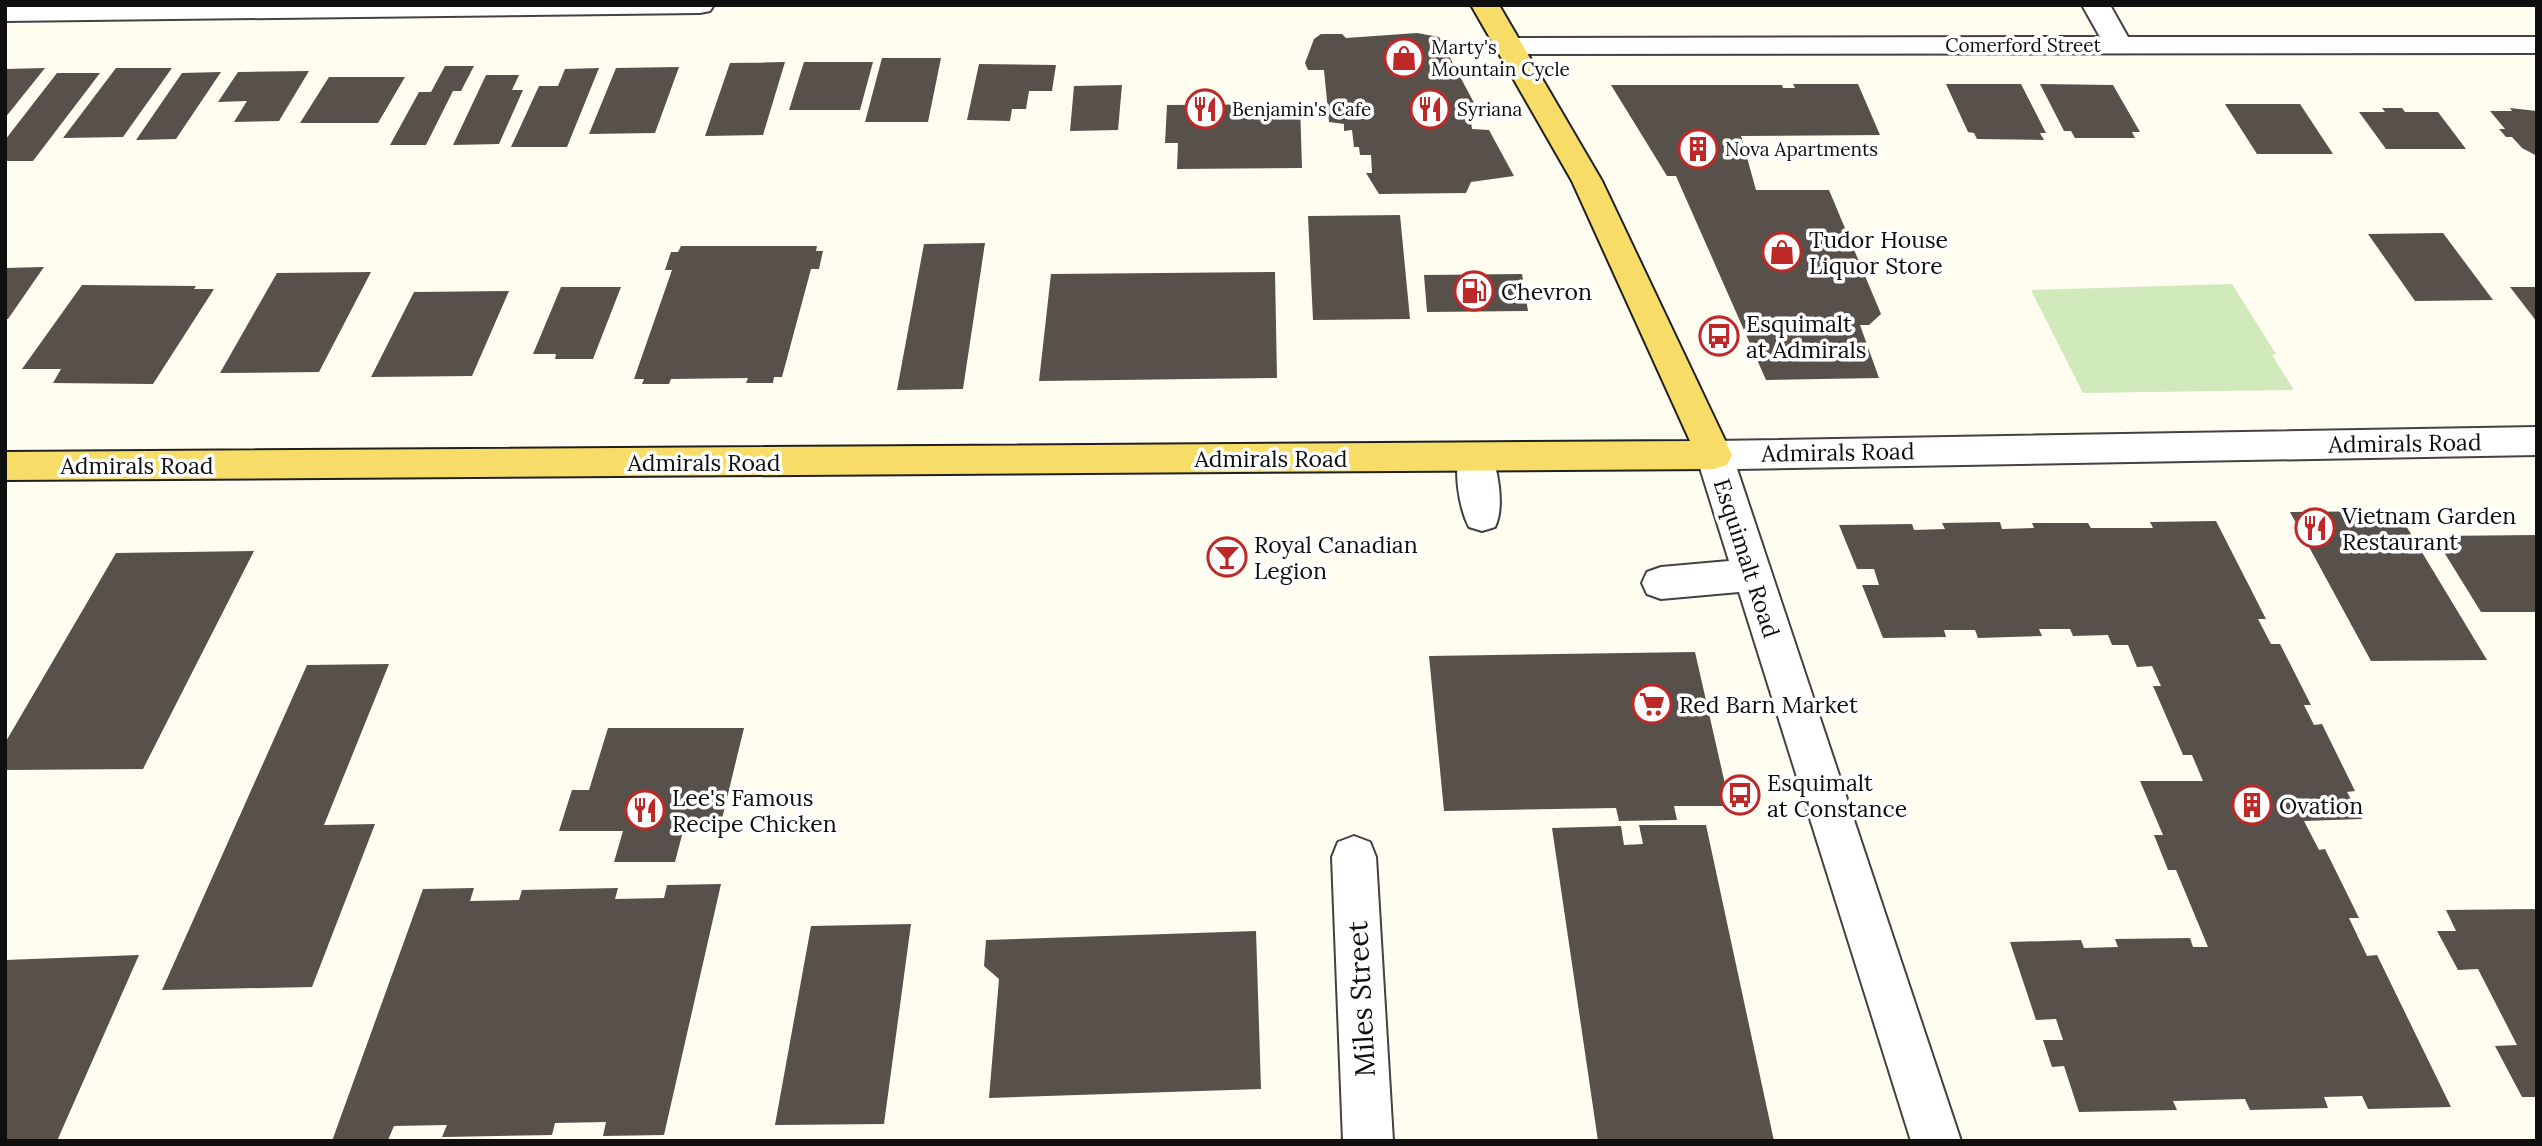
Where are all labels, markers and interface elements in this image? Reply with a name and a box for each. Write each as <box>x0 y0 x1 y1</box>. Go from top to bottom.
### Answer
street label: Comerford Street <box>1945 33 2101 57</box>
place label: Marty's Mountain Cycle <box>1431 35 1570 81</box>
shop icon: Marty's Mountain Cycle <box>1383 37 1425 79</box>
restaurant icon: Benjamin's Cafe <box>1184 88 1226 130</box>
restaurant icon: Syriana <box>1409 88 1451 130</box>
place label: Benjamin's Cafe <box>1232 97 1371 121</box>
place label: Syriana <box>1457 97 1523 121</box>
building icon: Nova Apartments <box>1677 128 1719 170</box>
place label: Nova Apartments <box>1725 137 1878 161</box>
place label: Tudor House Liquor Store <box>1809 225 1948 280</box>
shop icon: Tudor House Liquor Store <box>1761 231 1803 273</box>
fuel station icon: Chevron <box>1453 270 1495 312</box>
place label: Chevron <box>1501 277 1592 306</box>
place label: Esquimalt at Admirals <box>1746 309 1866 364</box>
bus stop icon: Esquimalt at Admirals <box>1698 315 1740 357</box>
street label: Admirals Road <box>2327 427 2482 459</box>
street label: Admirals Road <box>1760 436 1915 468</box>
street label: Admirals Road <box>1193 444 1348 473</box>
street label: Admirals Road <box>626 448 781 477</box>
street label: Admirals Road <box>59 451 214 480</box>
street label: Esquimalt Road <box>1708 475 1786 641</box>
place label: Vietnam Garden Restaurant <box>2341 501 2516 556</box>
restaurant icon: Vietnam Garden Restaurant <box>2294 507 2336 549</box>
place label: Royal Canadian Legion <box>1254 530 1418 585</box>
bar icon: Royal Canadian Legion <box>1206 536 1248 578</box>
supermarket icon: Red Barn Market <box>1631 683 1673 725</box>
place label: Red Barn Market <box>1679 690 1858 719</box>
place label: Esquimalt at Constance <box>1767 768 1907 823</box>
bus stop icon: Esquimalt at Constance <box>1719 774 1761 816</box>
place label: Lee's Famous Recipe Chicken <box>672 783 837 838</box>
building icon: Ovation <box>2231 784 2273 826</box>
restaurant icon: Lee's Famous Recipe Chicken <box>624 789 666 831</box>
place label: Ovation <box>2279 791 2363 820</box>
street label: Miles Street <box>1339 920 1383 1078</box>

